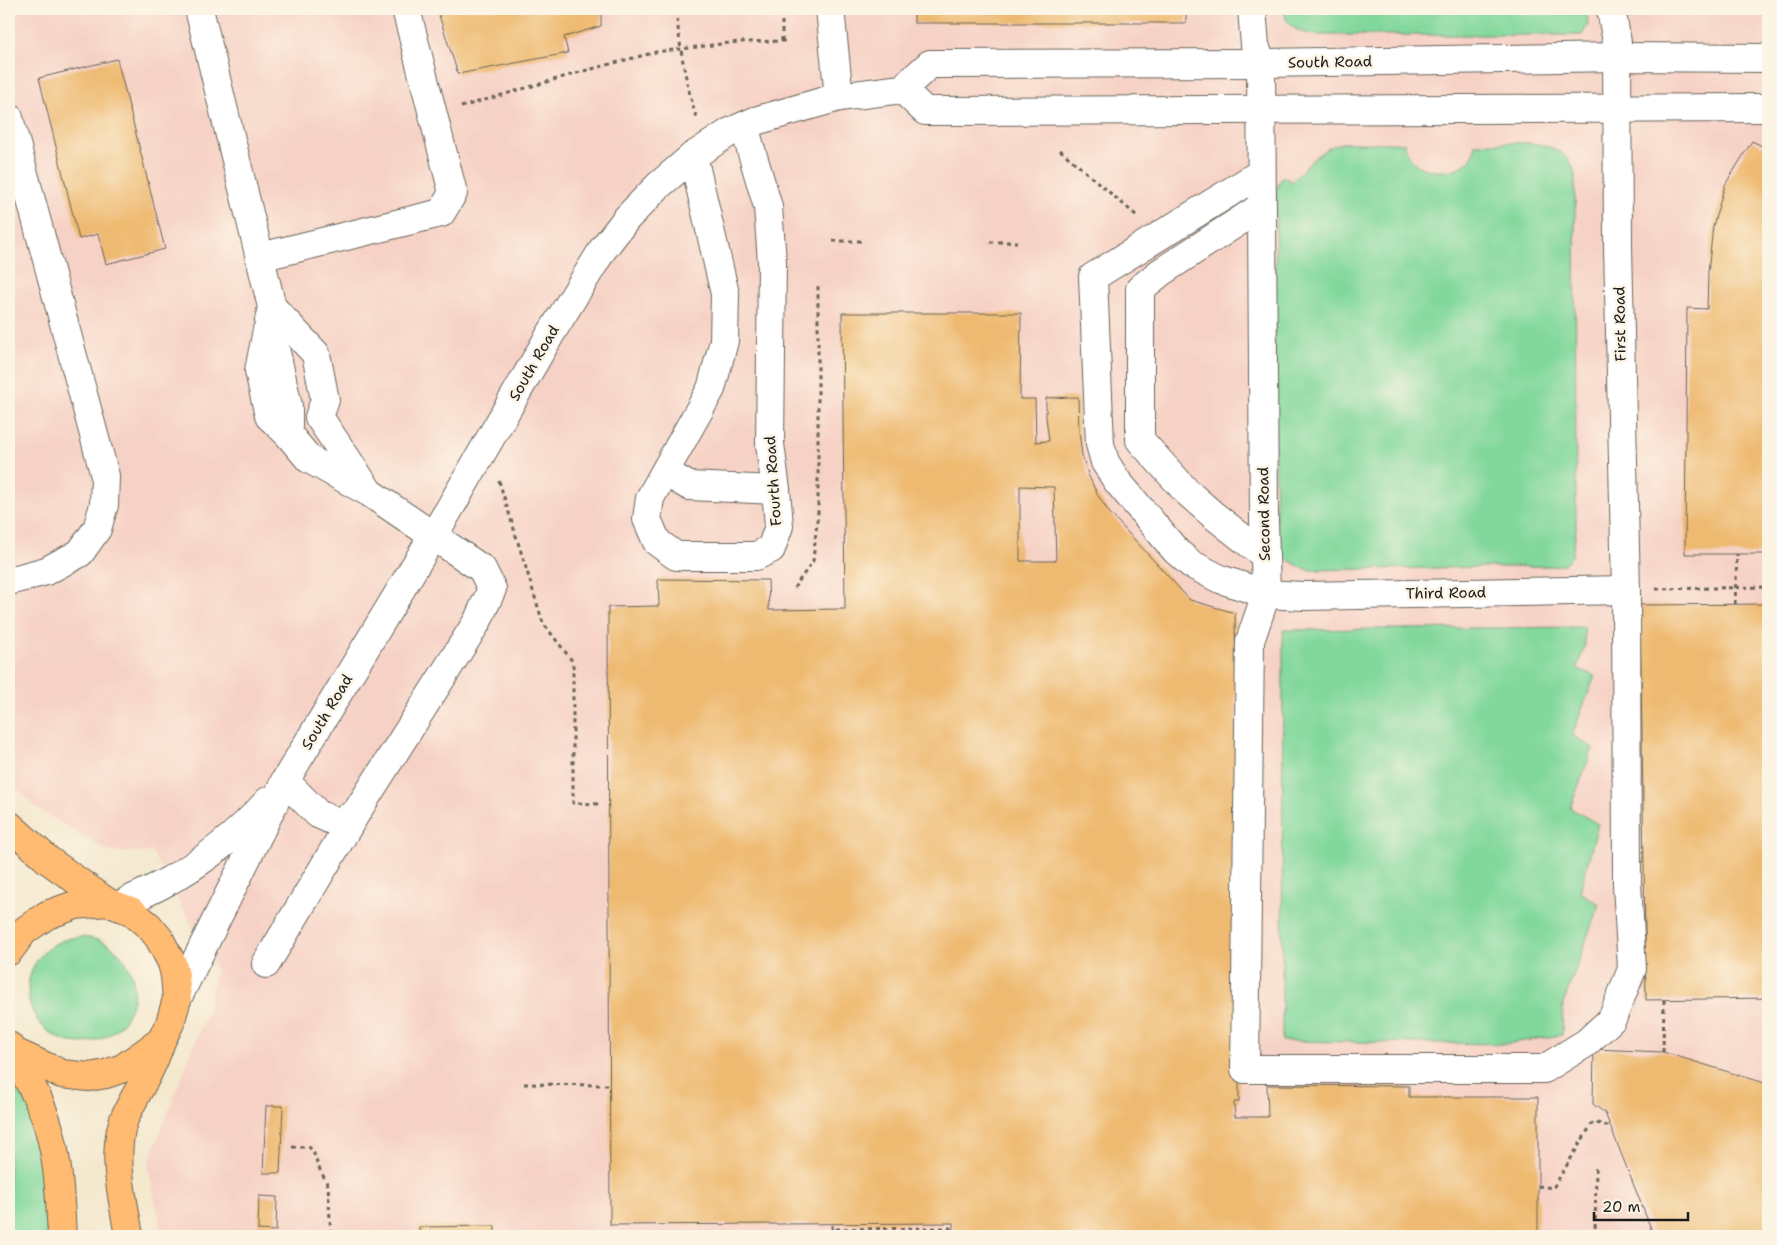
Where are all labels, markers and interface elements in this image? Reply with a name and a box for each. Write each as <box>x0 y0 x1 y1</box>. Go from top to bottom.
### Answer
street label: South Road <box>1288 51 1373 73</box>
street label: First Road <box>1609 286 1631 362</box>
street label: South Road <box>504 321 564 405</box>
street label: Fourth Road <box>760 435 786 527</box>
street label: Second Road <box>1253 466 1275 561</box>
street label: Third Road <box>1406 582 1487 604</box>
street label: South Road <box>297 670 358 753</box>
scale bar <box>1594 1190 1688 1222</box>
text: 20 m <box>1602 1197 1641 1217</box>

